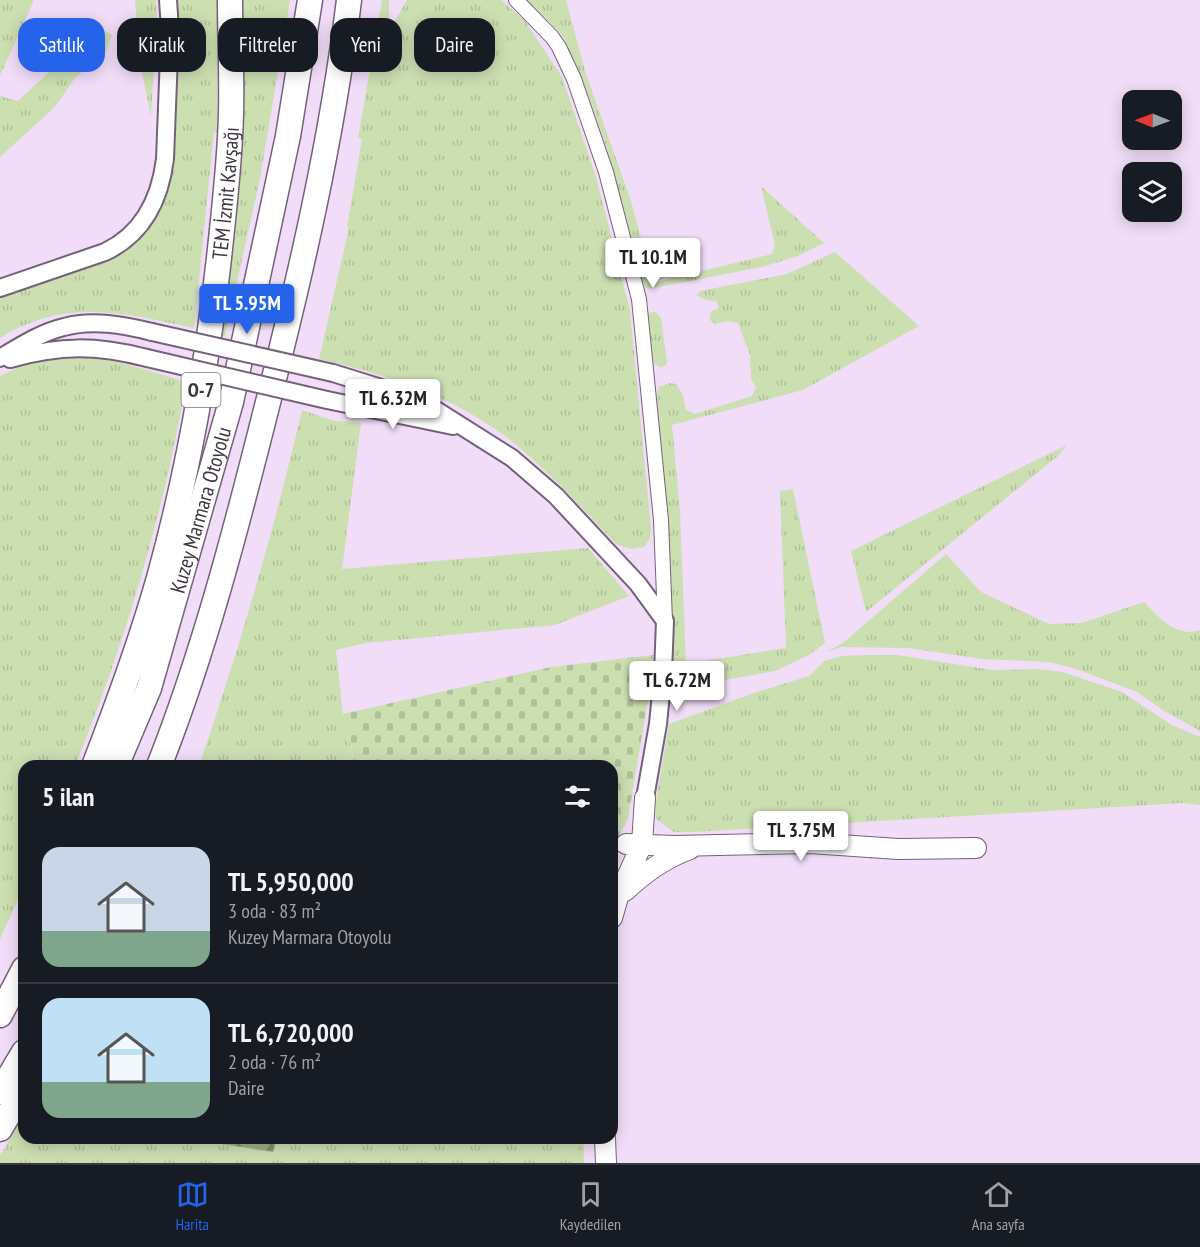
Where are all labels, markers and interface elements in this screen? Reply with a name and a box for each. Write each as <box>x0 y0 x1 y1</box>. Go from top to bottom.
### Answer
chip: Satılık <box>18 18 105 72</box>
chip: Kiralık <box>117 18 206 72</box>
chip: Filtreler <box>218 18 318 72</box>
chip: Yeni <box>330 18 402 72</box>
chip: Daire <box>414 18 495 72</box>
north arrow <box>1122 90 1182 150</box>
map controls <box>1122 90 1182 222</box>
street label: TEM İzmit Kavşağı <box>205 126 244 261</box>
button: layers <box>1122 162 1182 222</box>
pin: TL 10.1M <box>591 238 715 289</box>
text: TL 10.1M <box>619 244 687 270</box>
pin: TL 5.95M <box>185 284 309 335</box>
text: TL 5.95M <box>213 290 281 316</box>
road number: O-7 <box>182 373 220 407</box>
pin: TL 6.32M <box>331 379 455 430</box>
text: TL 6.32M <box>359 385 427 411</box>
street label: Kuzey Marmara Otoyolu <box>163 424 237 596</box>
pin: TL 6.72M <box>615 661 739 712</box>
text: TL 6.72M <box>643 667 711 693</box>
text: 5 ilan <box>42 780 94 813</box>
icon: filters <box>561 780 594 813</box>
pin: TL 3.75M <box>739 811 863 862</box>
text: TL 3.75M <box>767 817 835 843</box>
text: TL 5,950,000 <box>228 865 354 898</box>
icon: home <box>90 871 162 943</box>
text: 3 oda · 83 m² <box>228 898 321 924</box>
text: Kuzey Marmara Otoyolu <box>228 924 391 950</box>
text: TL 6,720,000 <box>228 1016 354 1049</box>
icon: home <box>90 1022 162 1094</box>
text: 2 oda · 76 m² <box>228 1049 321 1075</box>
text: Daire <box>228 1075 265 1101</box>
tab: Harita <box>175 1178 209 1234</box>
tab: Kaydedilen <box>560 1178 621 1234</box>
tab: Ana sayfa <box>972 1178 1025 1234</box>

